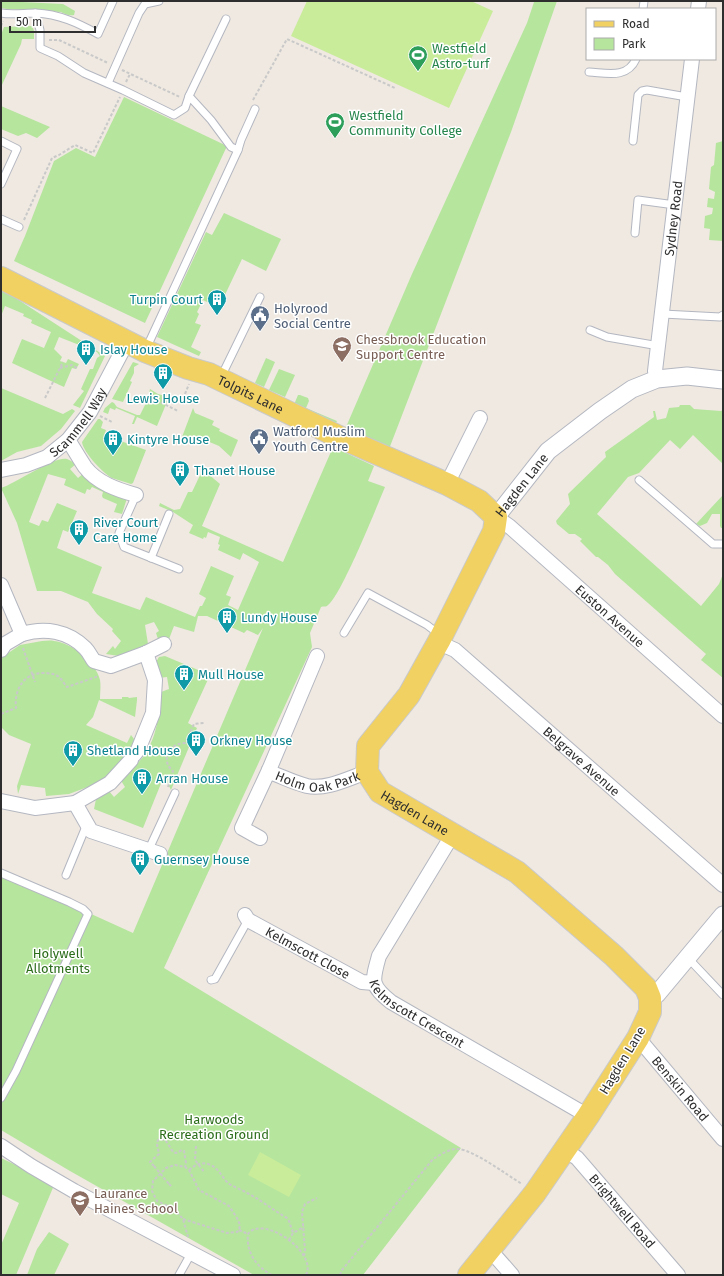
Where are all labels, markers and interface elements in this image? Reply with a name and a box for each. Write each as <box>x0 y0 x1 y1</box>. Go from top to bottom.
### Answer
scale bar <box>10 8 95 34</box>
legend <box>586 8 716 60</box>
text: 50 m <box>16 15 42 29</box>
text: Road <box>622 17 650 31</box>
text: Park <box>622 37 646 51</box>
place label: Westfield Astro-turf <box>432 41 491 71</box>
sports icon: Westfield Astro-turf <box>407 44 429 72</box>
place label: Westfield Community College <box>349 108 462 138</box>
sports icon: Westfield Community College <box>324 111 346 139</box>
street label: Sydney Road <box>662 180 686 257</box>
building icon: Turpin Court <box>206 288 228 316</box>
place label: Turpin Court <box>130 292 203 307</box>
place label: Holyrood Social Centre <box>274 301 351 331</box>
public building icon: Holyrood Social Centre <box>249 304 271 332</box>
place label: Chessbrook Education Support Centre <box>356 332 486 362</box>
school or university icon: Chessbrook Education Support Centre <box>331 335 353 363</box>
building icon: Islay House <box>75 338 97 366</box>
place label: Islay House <box>100 342 168 357</box>
building icon: Lewis House <box>152 362 174 390</box>
street label: Tolpits Lane <box>215 372 286 417</box>
street label: Scammell Way <box>46 385 110 460</box>
place label: Lewis House <box>127 391 199 406</box>
place label: Watford Muslim Youth Centre <box>273 424 365 454</box>
public building icon: Watford Muslim Youth Centre <box>248 427 270 455</box>
building icon: Kintyre House <box>102 428 124 456</box>
place label: Kintyre House <box>127 432 209 447</box>
street label: Hagden Lane <box>492 450 551 520</box>
building icon: Thanet House <box>169 459 191 487</box>
place label: Thanet House <box>194 463 275 478</box>
place label: River Court Care Home <box>93 515 159 545</box>
building icon: River Court Care Home <box>68 518 90 546</box>
street label: Euston Avenue <box>572 582 647 651</box>
building icon: Lundy House <box>216 606 238 634</box>
place label: Lundy House <box>241 610 317 625</box>
building icon: Mull House <box>173 663 195 691</box>
place label: Mull House <box>198 667 264 682</box>
street label: Belgrave Avenue <box>540 724 623 799</box>
building icon: Orkney House <box>185 729 207 757</box>
place label: Orkney House <box>210 733 292 748</box>
building icon: Shetland House <box>62 739 84 767</box>
place label: Shetland House <box>87 743 180 758</box>
building icon: Arran House <box>131 767 153 795</box>
street label: Holm Oak Park <box>273 768 362 795</box>
place label: Arran House <box>156 771 228 786</box>
street label: Hagden Lane <box>378 787 451 839</box>
building icon: Guernsey House <box>129 848 151 876</box>
place label: Guernsey House <box>154 852 250 867</box>
street label: Kelmscott Close <box>263 924 352 982</box>
park label: Holywell Allotments <box>26 946 90 976</box>
street label: Kelmscott Crescent <box>366 978 467 1051</box>
street label: Hagden Lane <box>596 1024 649 1097</box>
street label: Benskin Road <box>649 1053 712 1124</box>
park label: Harwoods Recreation Ground <box>159 1112 269 1142</box>
street label: Brightwell Road <box>586 1171 658 1251</box>
place label: Laurance Haines School <box>94 1186 178 1216</box>
school or university icon: Laurance Haines School <box>69 1189 91 1217</box>

